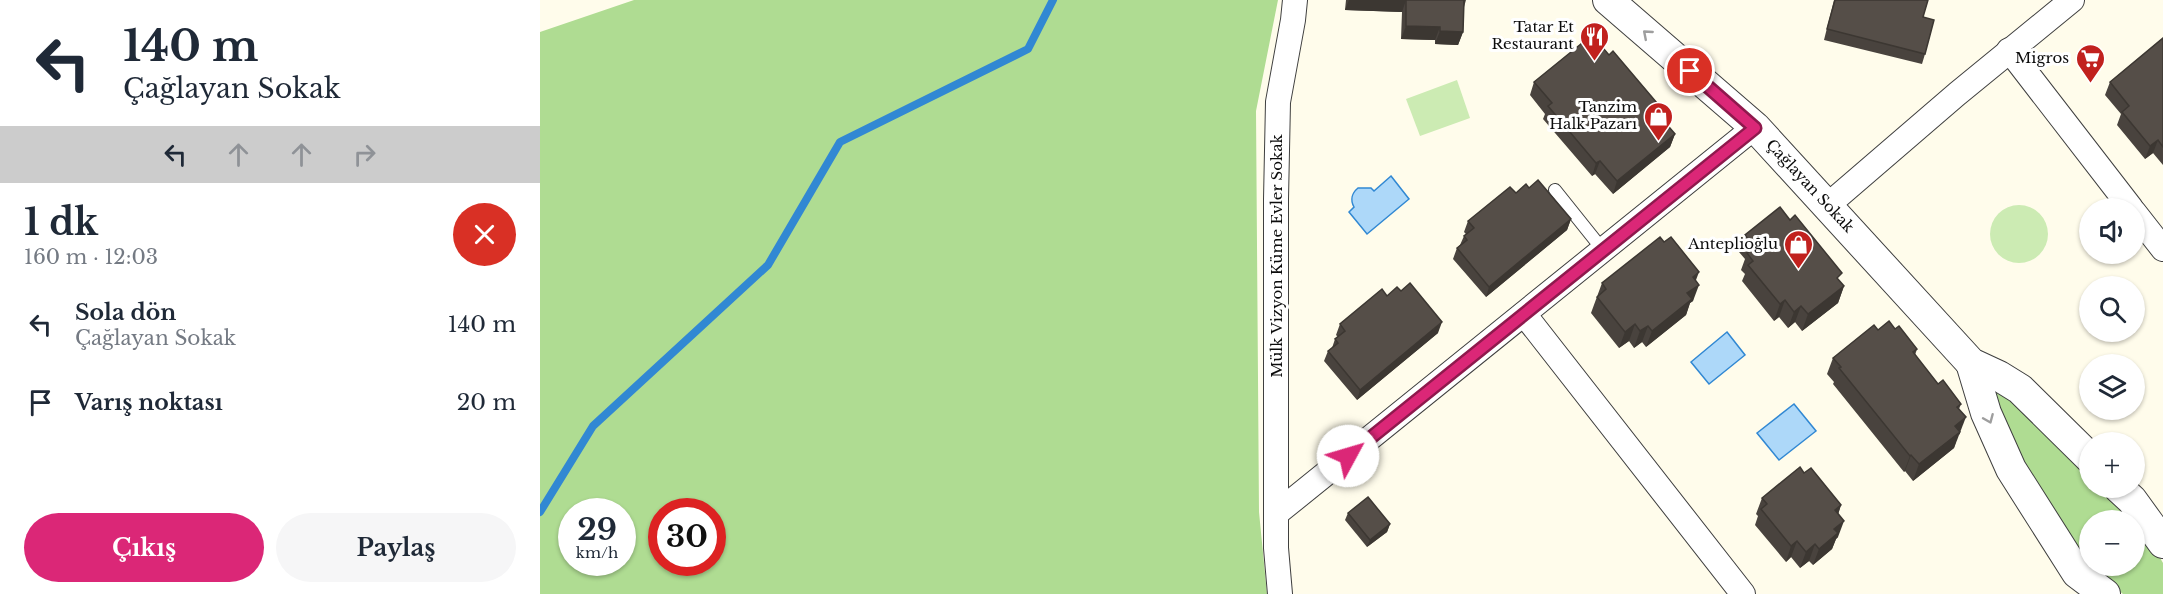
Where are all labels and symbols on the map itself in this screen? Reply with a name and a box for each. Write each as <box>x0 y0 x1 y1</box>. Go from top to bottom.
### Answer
place label: Tatar Et Restaurant <box>1491 17 1574 53</box>
restaurant icon: Tatar Et Restaurant <box>1579 20 1611 62</box>
one-way arrow <box>1643 31 1654 42</box>
supermarket icon: Migros <box>2074 42 2106 84</box>
pin <box>1664 45 1715 96</box>
place label: Migros <box>2015 48 2069 67</box>
place label: Tanzim Halk Pazarı <box>1549 97 1637 133</box>
shop icon: Tanzim Halk Pazarı <box>1642 100 1674 142</box>
street label: Mülk Vizyon Küme Evler Sokak <box>1267 133 1286 378</box>
street label: Çağlayan Sokak <box>1762 135 1859 237</box>
shop icon: Anteplioğlu <box>1783 228 1815 270</box>
place label: Anteplioğlu <box>1687 234 1778 253</box>
one-way arrow <box>1982 413 1994 424</box>
position arrow <box>1316 424 1380 488</box>
speed limit sign: 30 <box>648 498 726 576</box>

